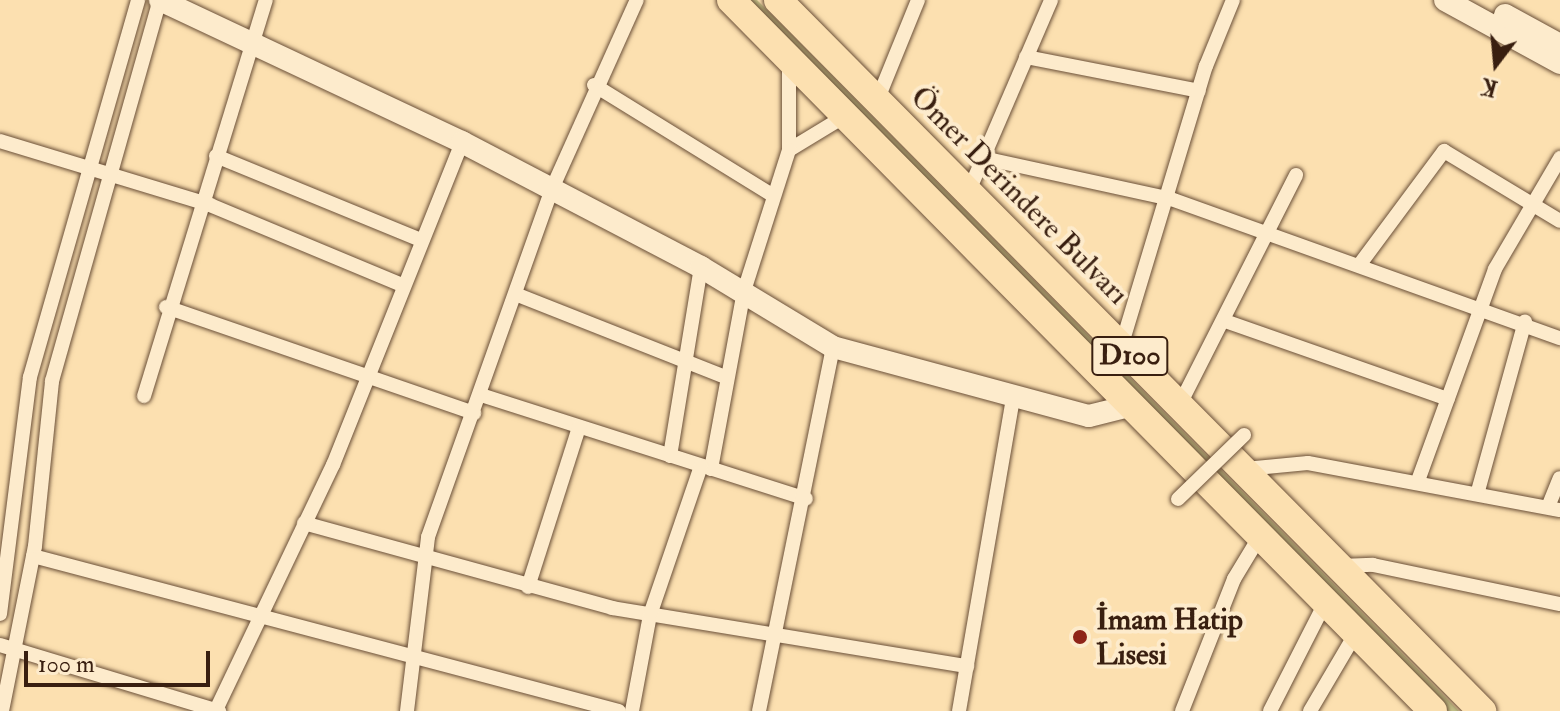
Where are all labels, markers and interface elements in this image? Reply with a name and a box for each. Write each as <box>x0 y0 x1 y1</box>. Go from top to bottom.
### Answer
north arrow <box>1456 24 1536 104</box>
text: K <box>1478 71 1501 103</box>
street label: Ömer Derindere Bulvarı <box>903 80 1135 312</box>
road number: D100 <box>1090 332 1170 380</box>
place label: İmam Hatip Lisesi <box>1096 602 1243 672</box>
marker: İmam Hatip Lisesi <box>1071 628 1089 646</box>
scale bar <box>28 635 214 685</box>
text: 100 m <box>38 649 95 680</box>

